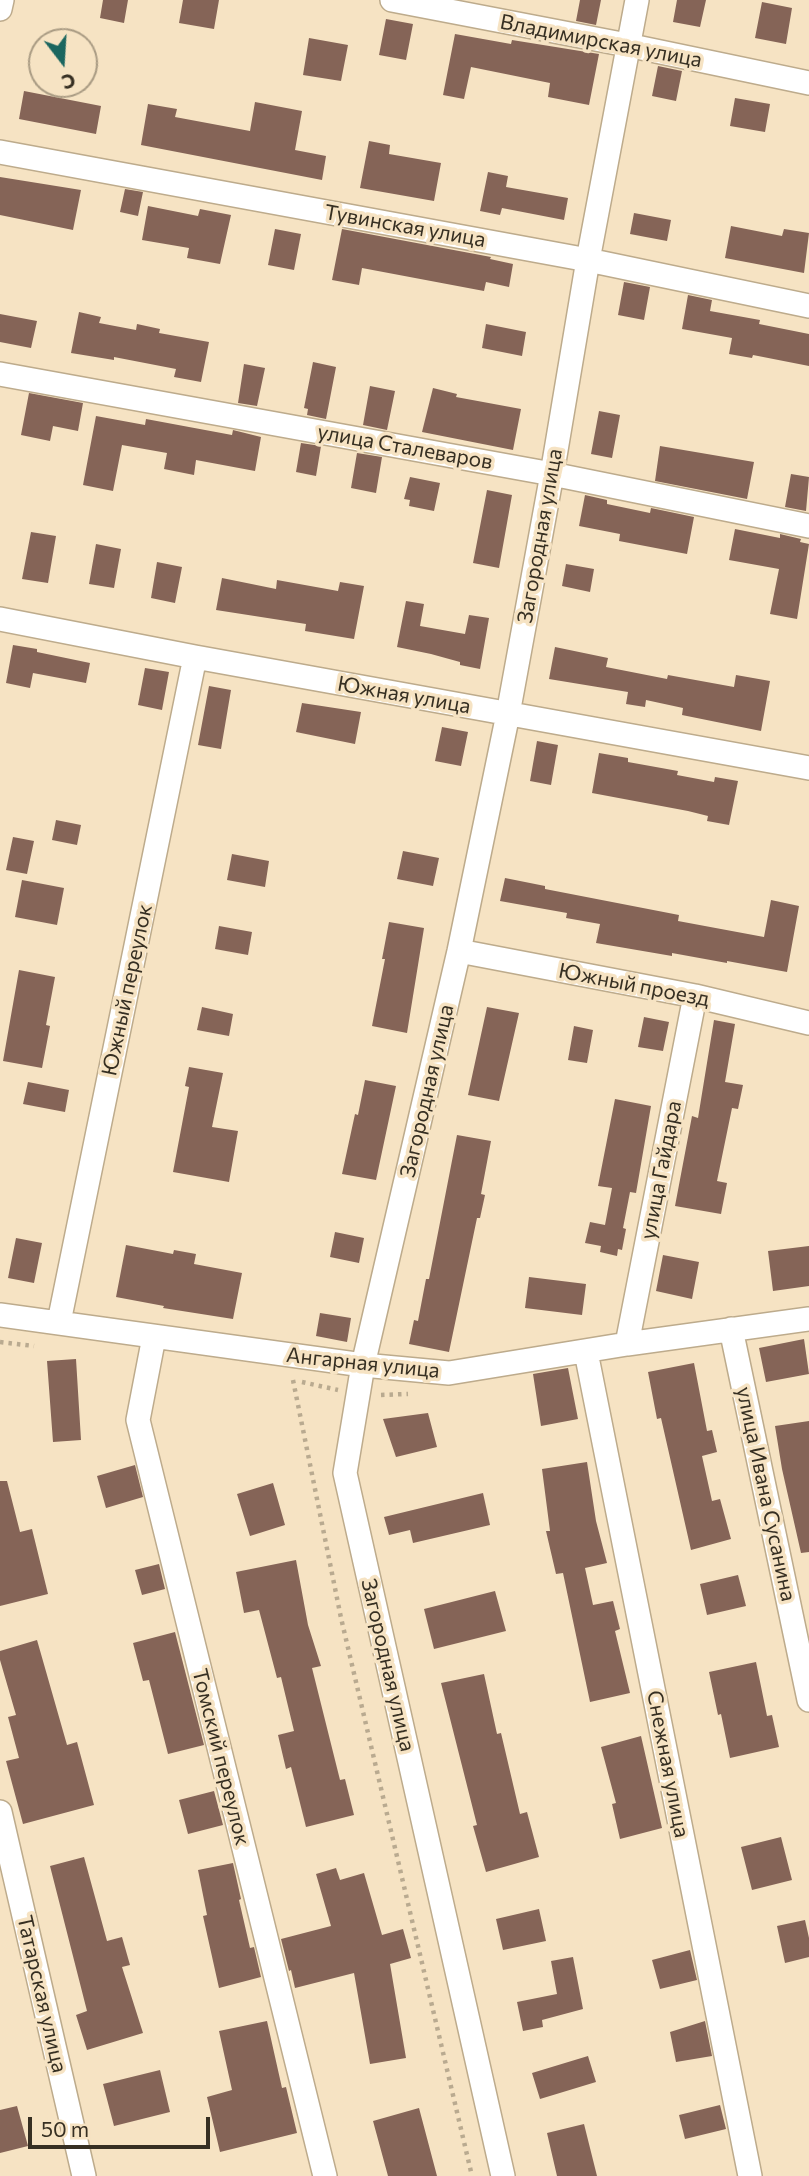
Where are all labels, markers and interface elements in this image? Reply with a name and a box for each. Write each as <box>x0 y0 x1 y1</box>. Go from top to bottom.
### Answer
street label: Владимирская улица <box>498 9 704 73</box>
north arrow <box>28 28 98 98</box>
text: С <box>59 69 78 95</box>
street label: Тувинская улица <box>322 199 488 253</box>
street label: улица Сталеваров <box>315 419 495 475</box>
street label: Загородная улица <box>512 447 568 625</box>
street label: Южная улица <box>335 671 473 719</box>
street label: Южный переулок <box>96 902 158 1078</box>
street label: Южный проезд <box>557 958 711 1012</box>
street label: Загородная улица <box>395 1002 459 1180</box>
street label: улица Гайдара <box>635 1098 687 1242</box>
street label: Ангарная улица <box>285 1342 441 1384</box>
street label: улица Ивана Сусанина <box>731 1384 801 1604</box>
street label: Загородная улица <box>356 1576 420 1754</box>
street label: Томский переулок <box>187 1666 255 1848</box>
street label: Снежная улица <box>641 1688 695 1840</box>
street label: Татарская улица <box>12 1913 72 2075</box>
scale bar <box>32 2102 214 2146</box>
text: 50 m <box>41 2116 89 2141</box>

